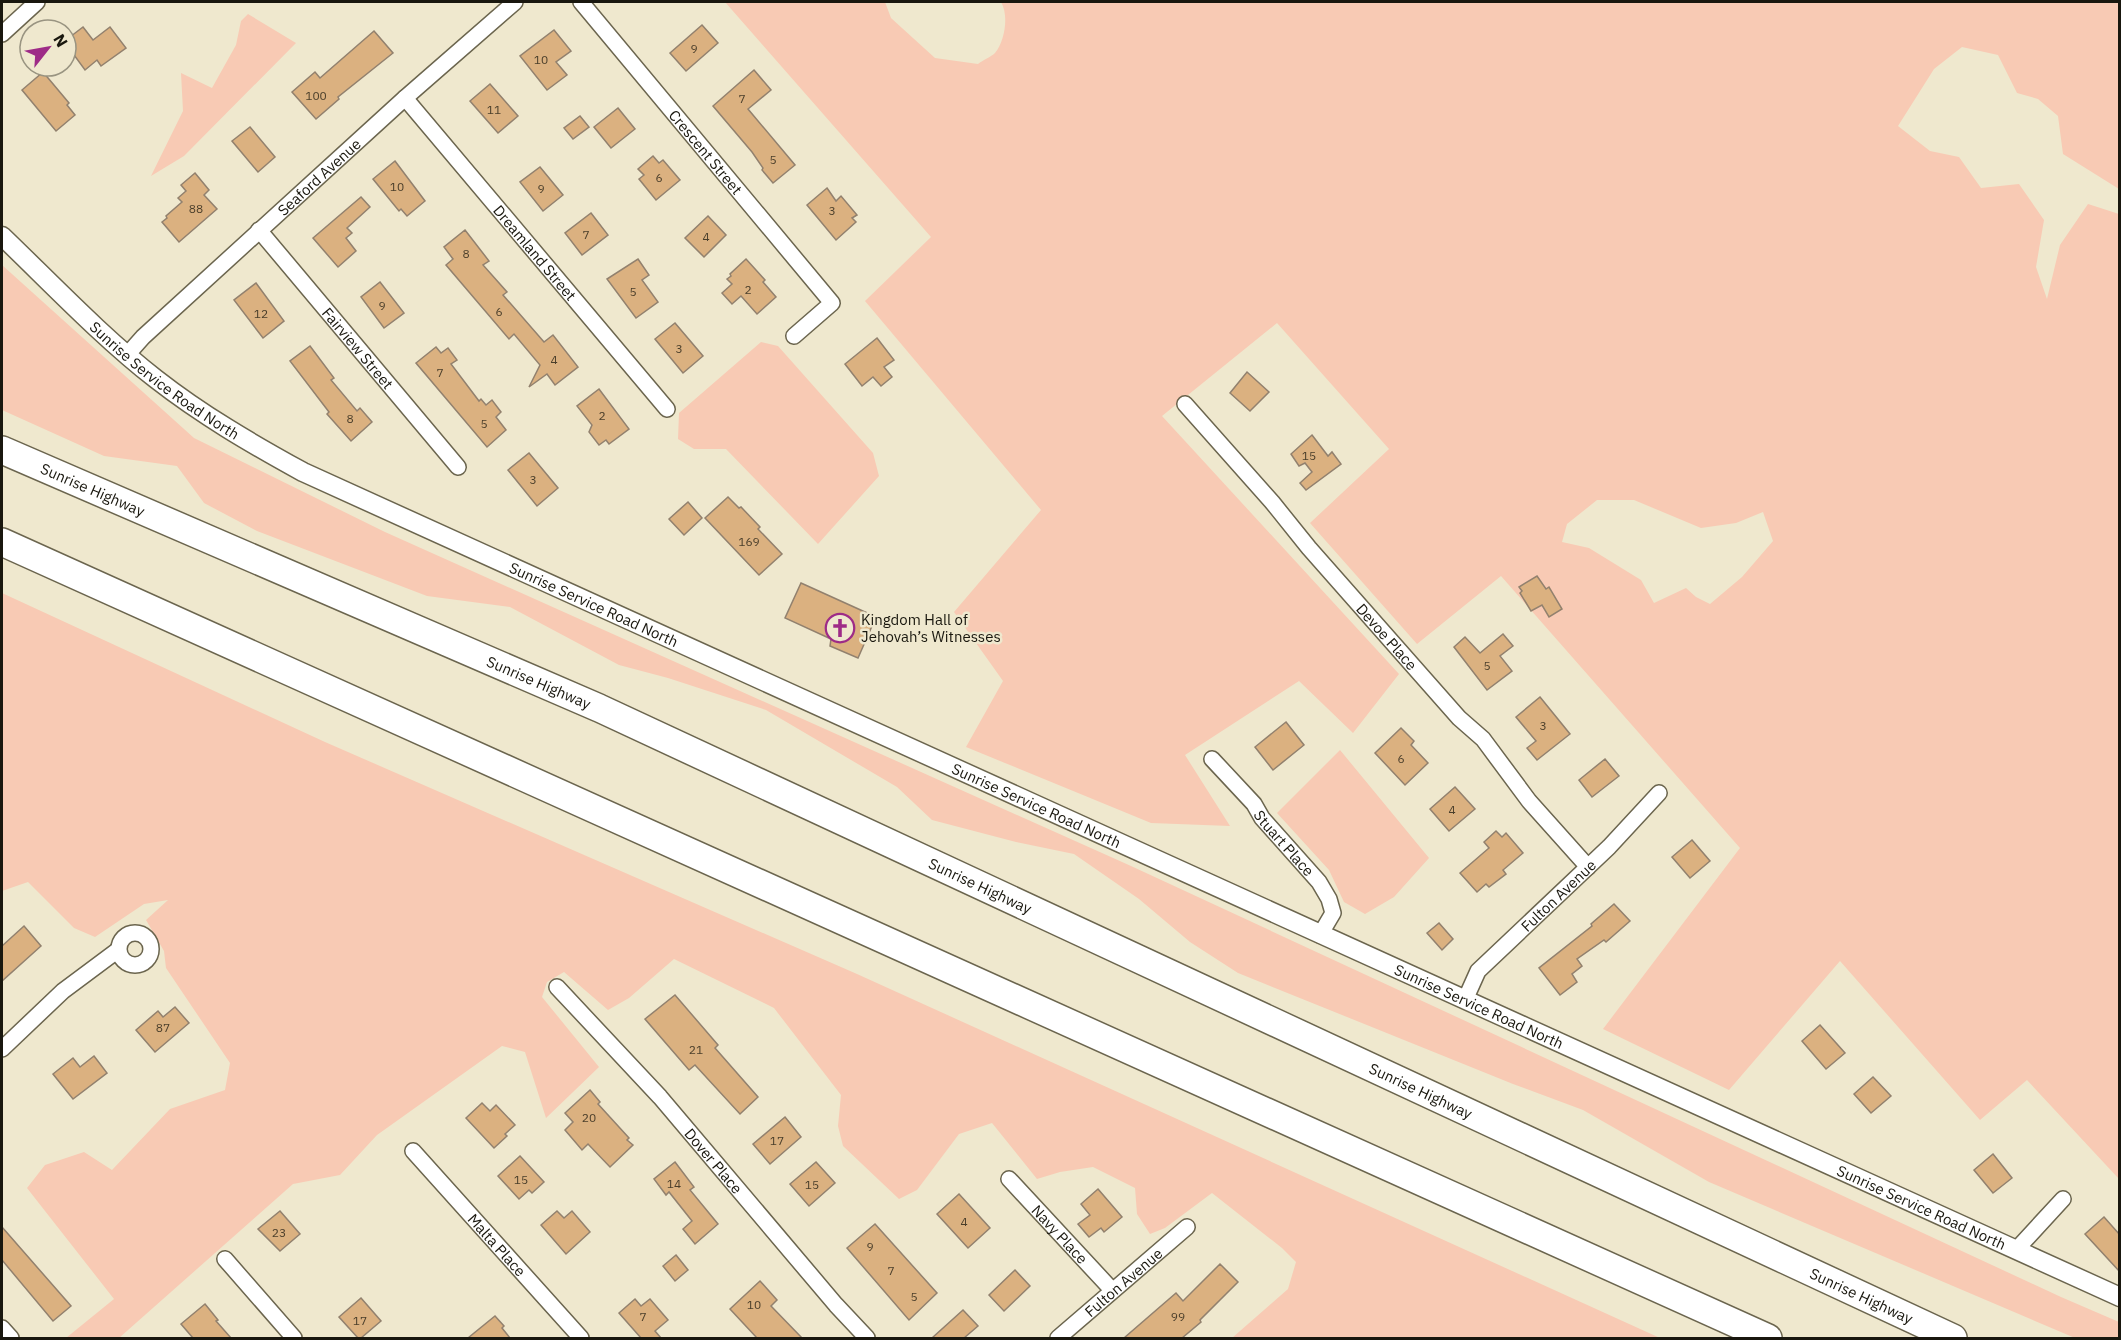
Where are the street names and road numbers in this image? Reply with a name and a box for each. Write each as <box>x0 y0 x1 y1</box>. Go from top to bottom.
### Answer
street label: Crescent Street <box>665 106 747 198</box>
street label: Seaford Avenue <box>273 134 364 219</box>
street label: Dreamland Street <box>490 201 581 304</box>
street label: Fairview Street <box>318 303 398 393</box>
street label: Sunrise Service Road North <box>86 317 243 443</box>
street label: Sunrise Highway <box>38 458 148 520</box>
street label: Sunrise Service Road North <box>506 558 682 651</box>
street label: Devoe Place <box>1353 599 1421 674</box>
street label: Sunrise Highway <box>484 651 595 713</box>
street label: Sunrise Service Road North <box>949 758 1124 852</box>
street label: Stuart Place <box>1250 807 1318 880</box>
street label: Sunrise Highway <box>926 853 1035 918</box>
street label: Fulton Avenue <box>1517 855 1600 935</box>
street label: Sunrise Service Road North <box>1392 959 1567 1053</box>
street label: Sunrise Highway <box>1366 1058 1476 1123</box>
street label: Dover Place <box>681 1124 747 1197</box>
street label: Sunrise Service Road North <box>1834 1160 2009 1254</box>
street label: Navy Place <box>1028 1200 1092 1268</box>
street label: Malta Place <box>464 1209 530 1280</box>
street label: Fulton Avenue <box>1080 1243 1166 1321</box>
street label: Sunrise Highway <box>1807 1263 1917 1328</box>

